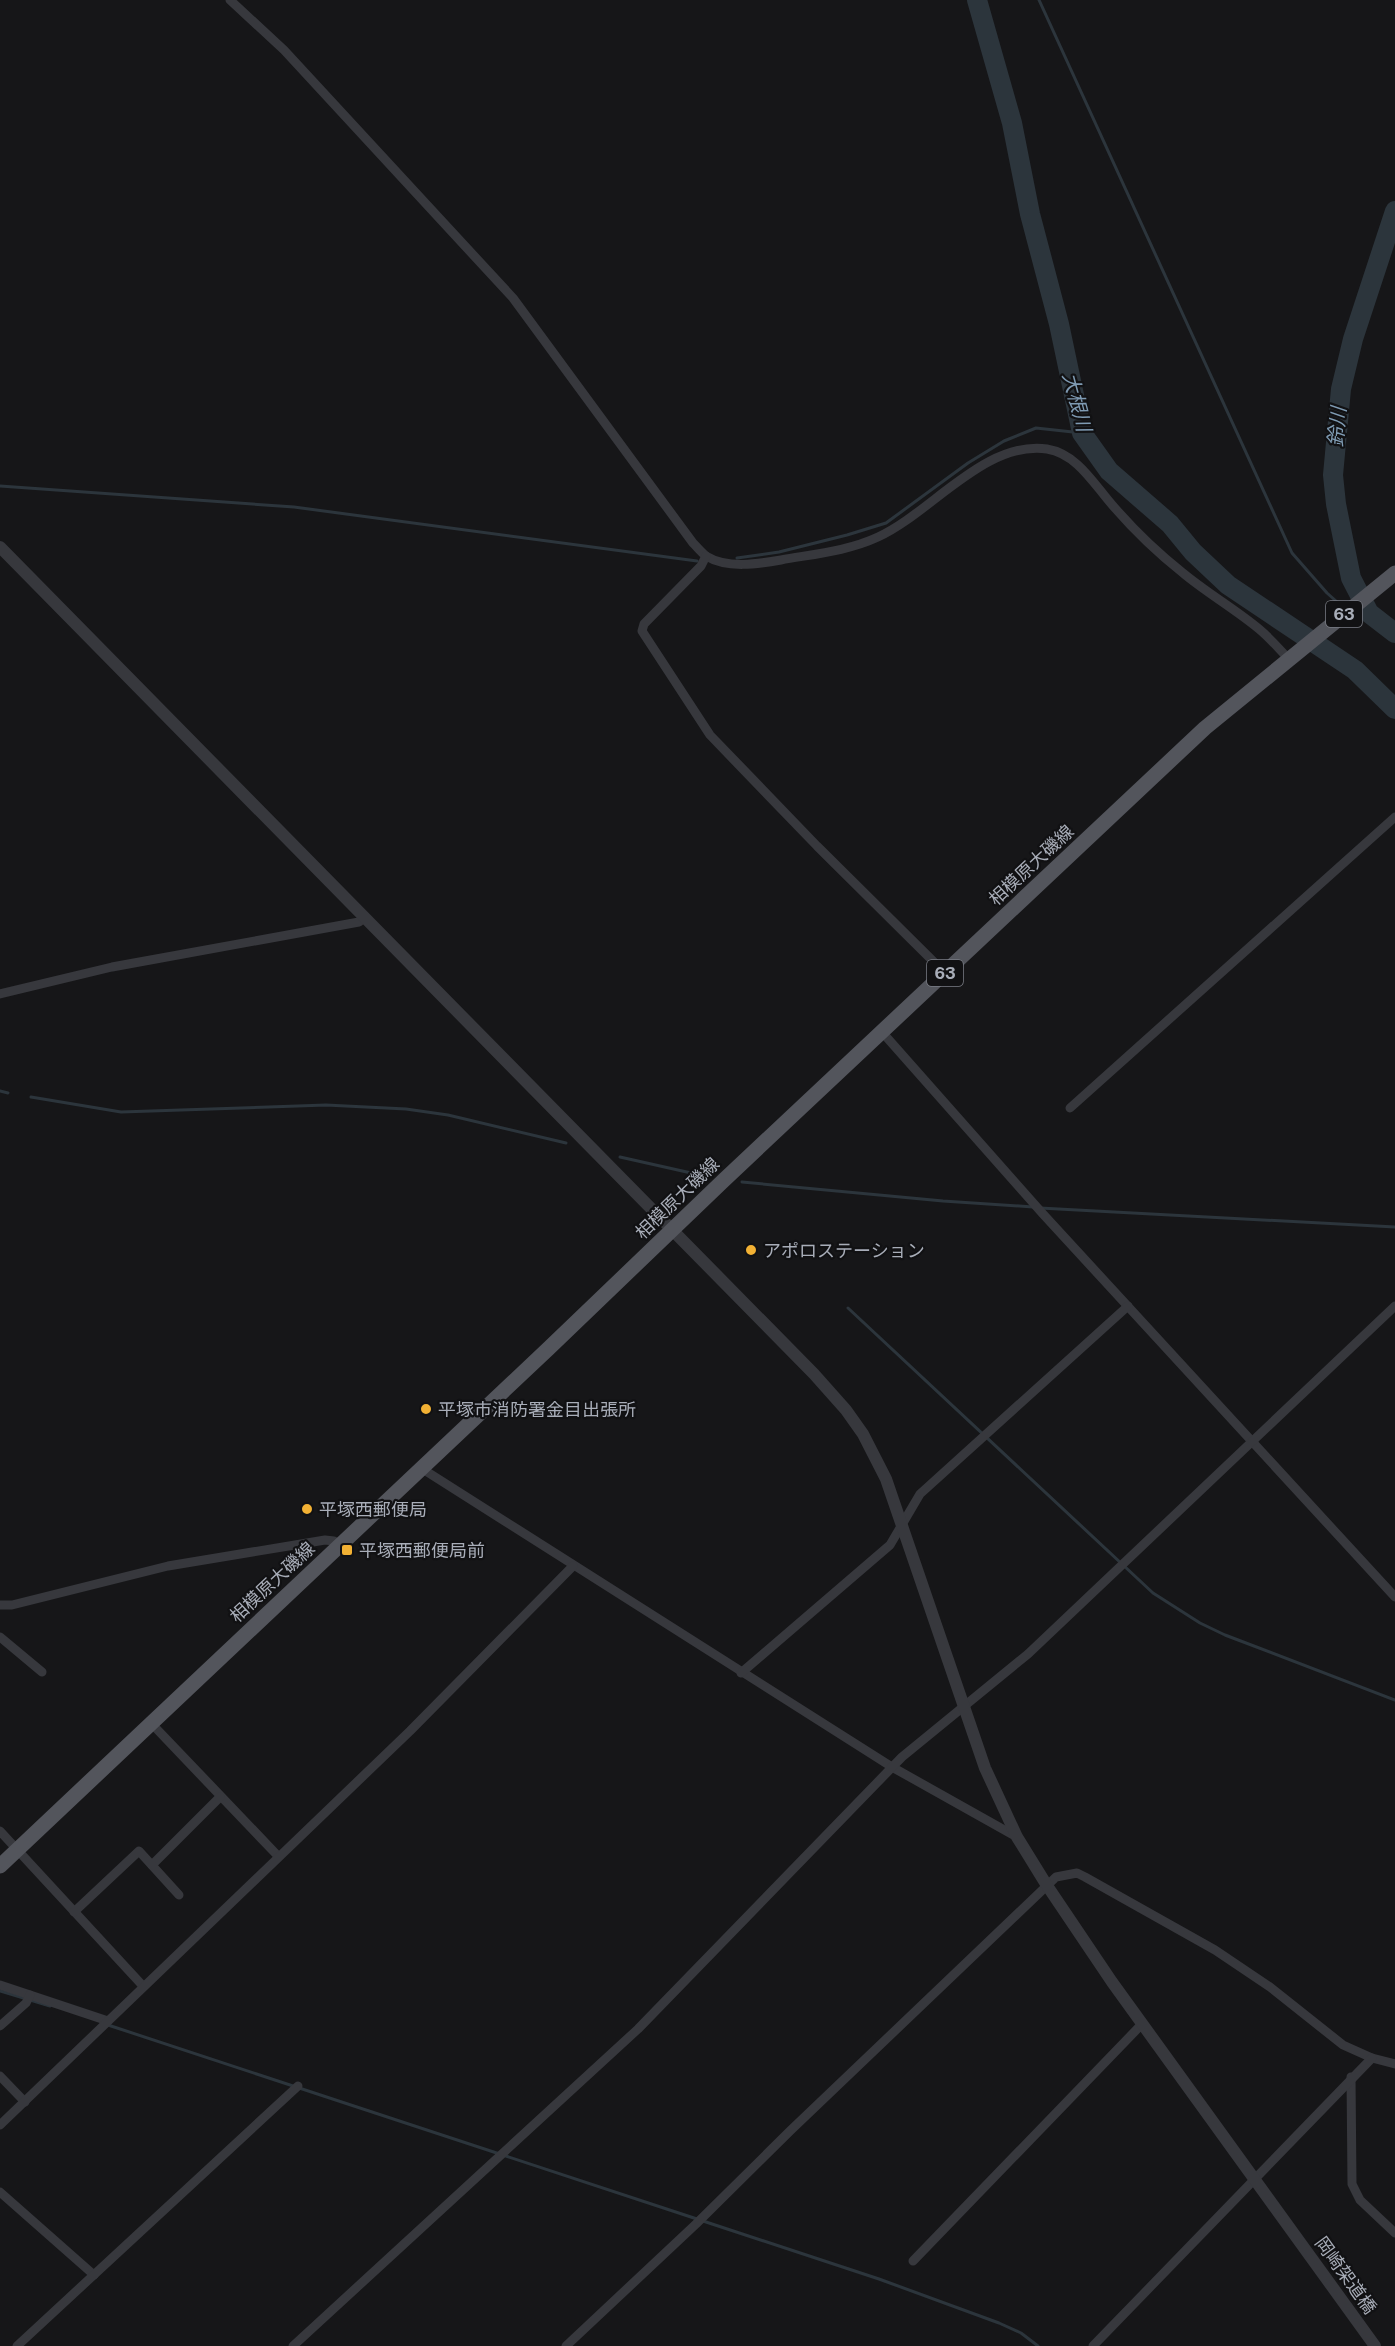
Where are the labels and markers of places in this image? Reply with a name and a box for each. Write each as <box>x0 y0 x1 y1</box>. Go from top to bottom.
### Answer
place label: アポロステーション <box>763 1240 925 1261</box>
marker: アポロステーション <box>744 1243 758 1257</box>
place label: 平塚市消防署金目出張所 <box>438 1399 636 1420</box>
marker: 平塚市消防署金目出張所 <box>419 1402 433 1416</box>
place label: 平塚西郵便局 <box>319 1499 427 1520</box>
marker: 平塚西郵便局 <box>300 1502 314 1516</box>
place label: 平塚西郵便局前 <box>359 1540 485 1561</box>
marker: 平塚西郵便局前 <box>340 1543 354 1557</box>

